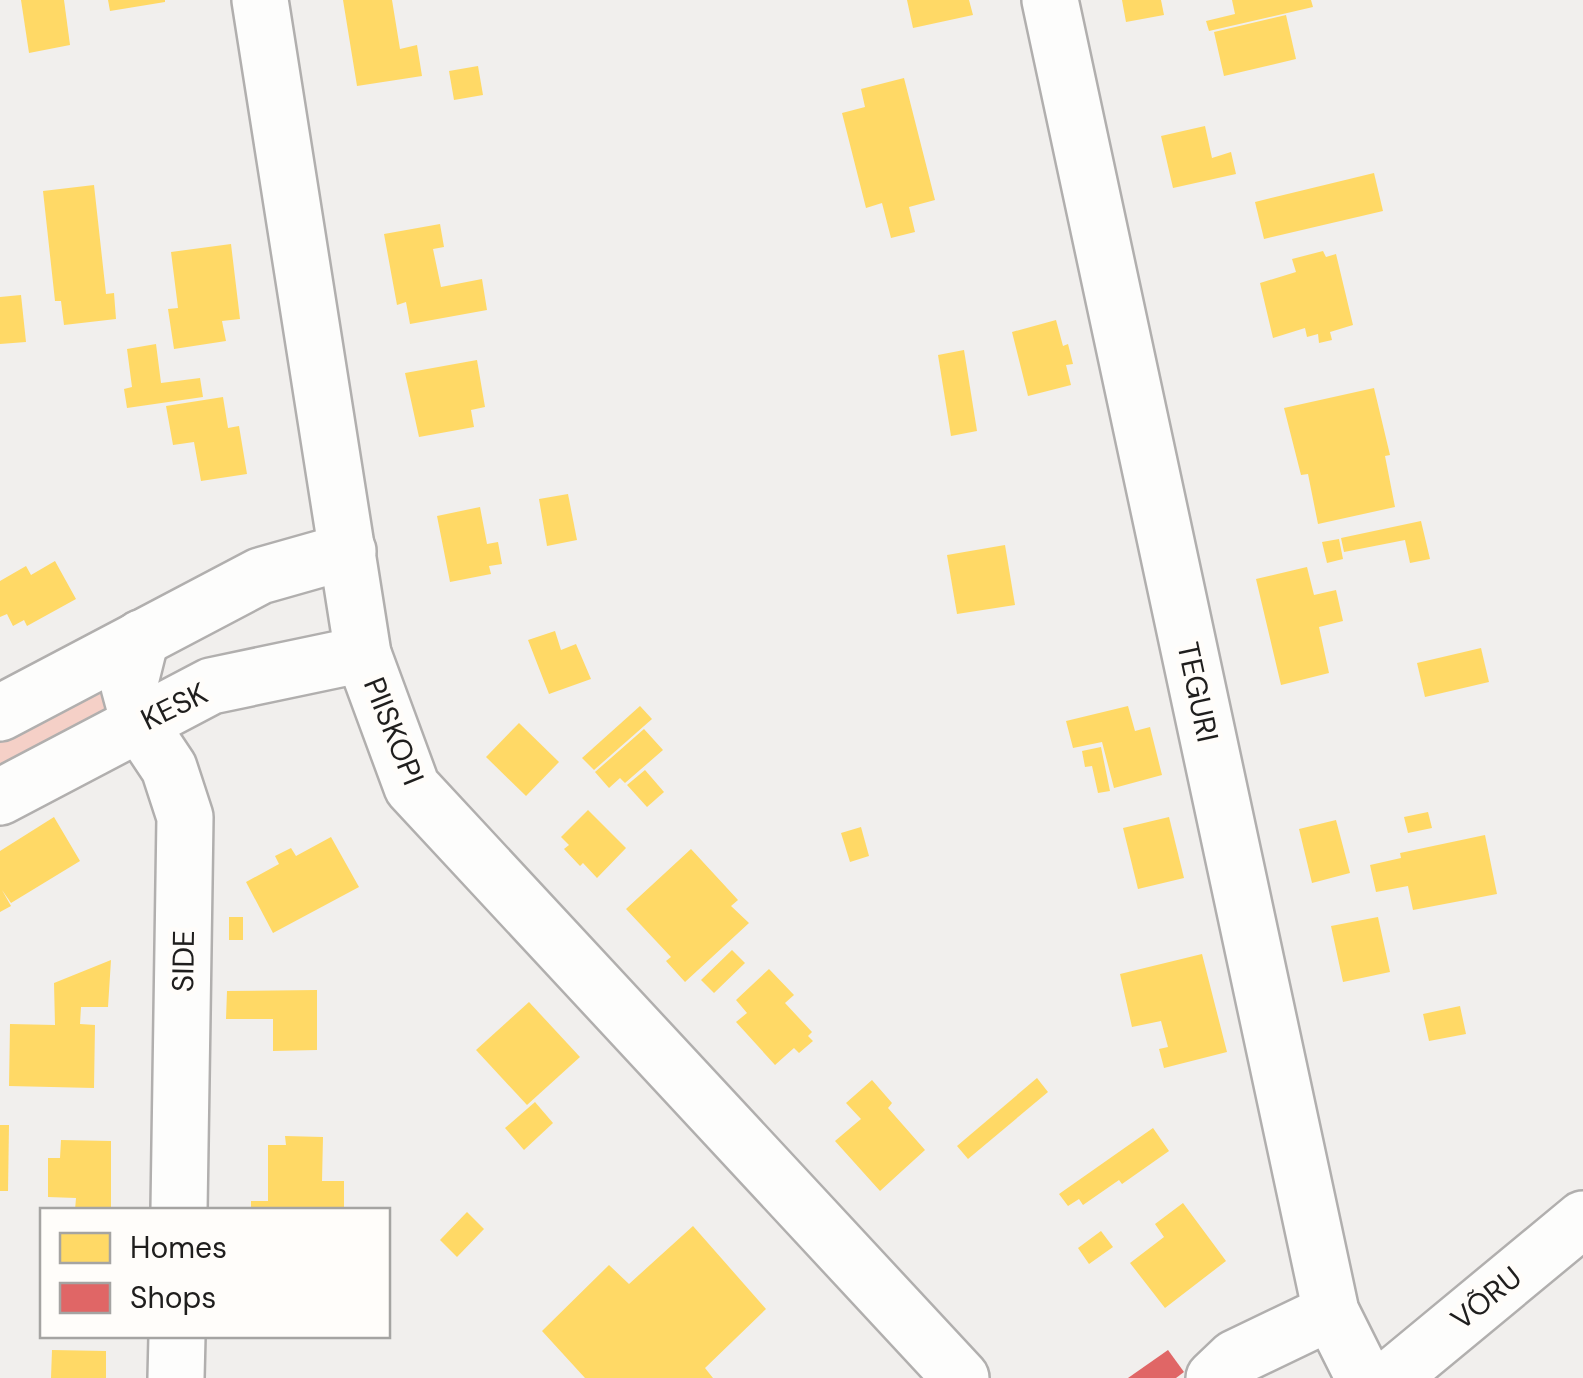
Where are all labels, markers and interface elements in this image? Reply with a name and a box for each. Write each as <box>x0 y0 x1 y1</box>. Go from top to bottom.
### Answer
street label: TEGURI <box>1168 639 1228 745</box>
street label: PIISKOPI <box>355 671 433 791</box>
street label: KESK <box>134 673 214 739</box>
street label: SIDE <box>163 930 203 992</box>
legend <box>40 1208 390 1338</box>
text: Homes <box>130 1228 227 1267</box>
street label: VÕRU <box>1443 1258 1529 1338</box>
text: Shops <box>130 1278 216 1317</box>

